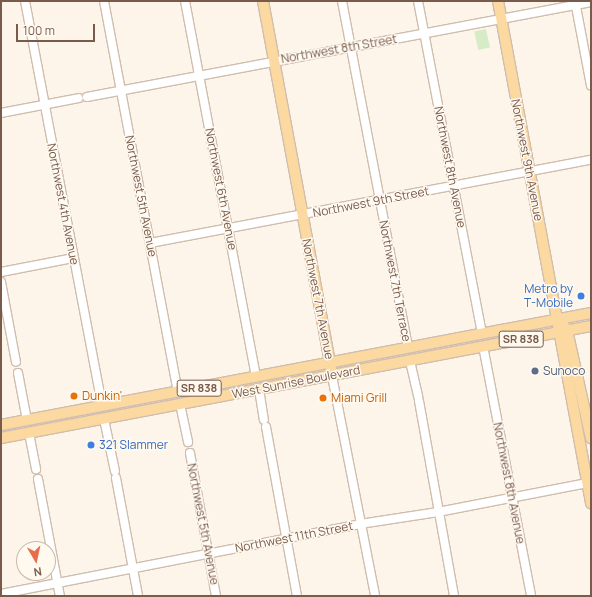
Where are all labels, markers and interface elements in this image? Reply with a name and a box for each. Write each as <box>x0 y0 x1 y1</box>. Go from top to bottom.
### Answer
scale bar <box>18 16 97 42</box>
text: 100 m <box>23 22 55 39</box>
street label: Northwest 8th Street <box>280 32 398 66</box>
street label: Northwest 9th Avenue <box>508 98 546 222</box>
street label: Northwest 8th Avenue <box>431 105 469 229</box>
street label: Northwest 6th Avenue <box>202 127 240 251</box>
street label: Northwest 5th Avenue <box>122 134 160 258</box>
street label: Northwest 4th Avenue <box>44 142 82 266</box>
street label: Northwest 9th Street <box>312 184 430 220</box>
street label: Northwest 7th Terrace <box>376 219 414 343</box>
street label: Northwest 7th Avenue <box>299 238 337 360</box>
place label: Metro by T-Mobile <box>524 282 573 310</box>
marker: Metro by T-Mobile <box>576 291 586 301</box>
road number: SR 838 <box>498 330 544 348</box>
street label: West Sunrise Boulevard <box>231 362 361 402</box>
place label: Sunoco <box>543 364 585 378</box>
marker: Sunoco <box>530 366 540 376</box>
road number: SR 838 <box>176 379 222 397</box>
place label: Dunkin' <box>82 389 122 403</box>
marker: Dunkin' <box>69 391 79 401</box>
place label: Miami Grill <box>331 391 387 405</box>
marker: Miami Grill <box>318 393 328 403</box>
street label: Northwest 8th Avenue <box>490 421 528 545</box>
place label: 321 Slammer <box>99 438 168 452</box>
marker: 321 Slammer <box>86 440 96 450</box>
street label: Northwest 5th Avenue <box>184 462 222 586</box>
street label: Northwest 11th Street <box>234 518 354 556</box>
north arrow <box>16 541 56 581</box>
text: N <box>33 564 43 580</box>

